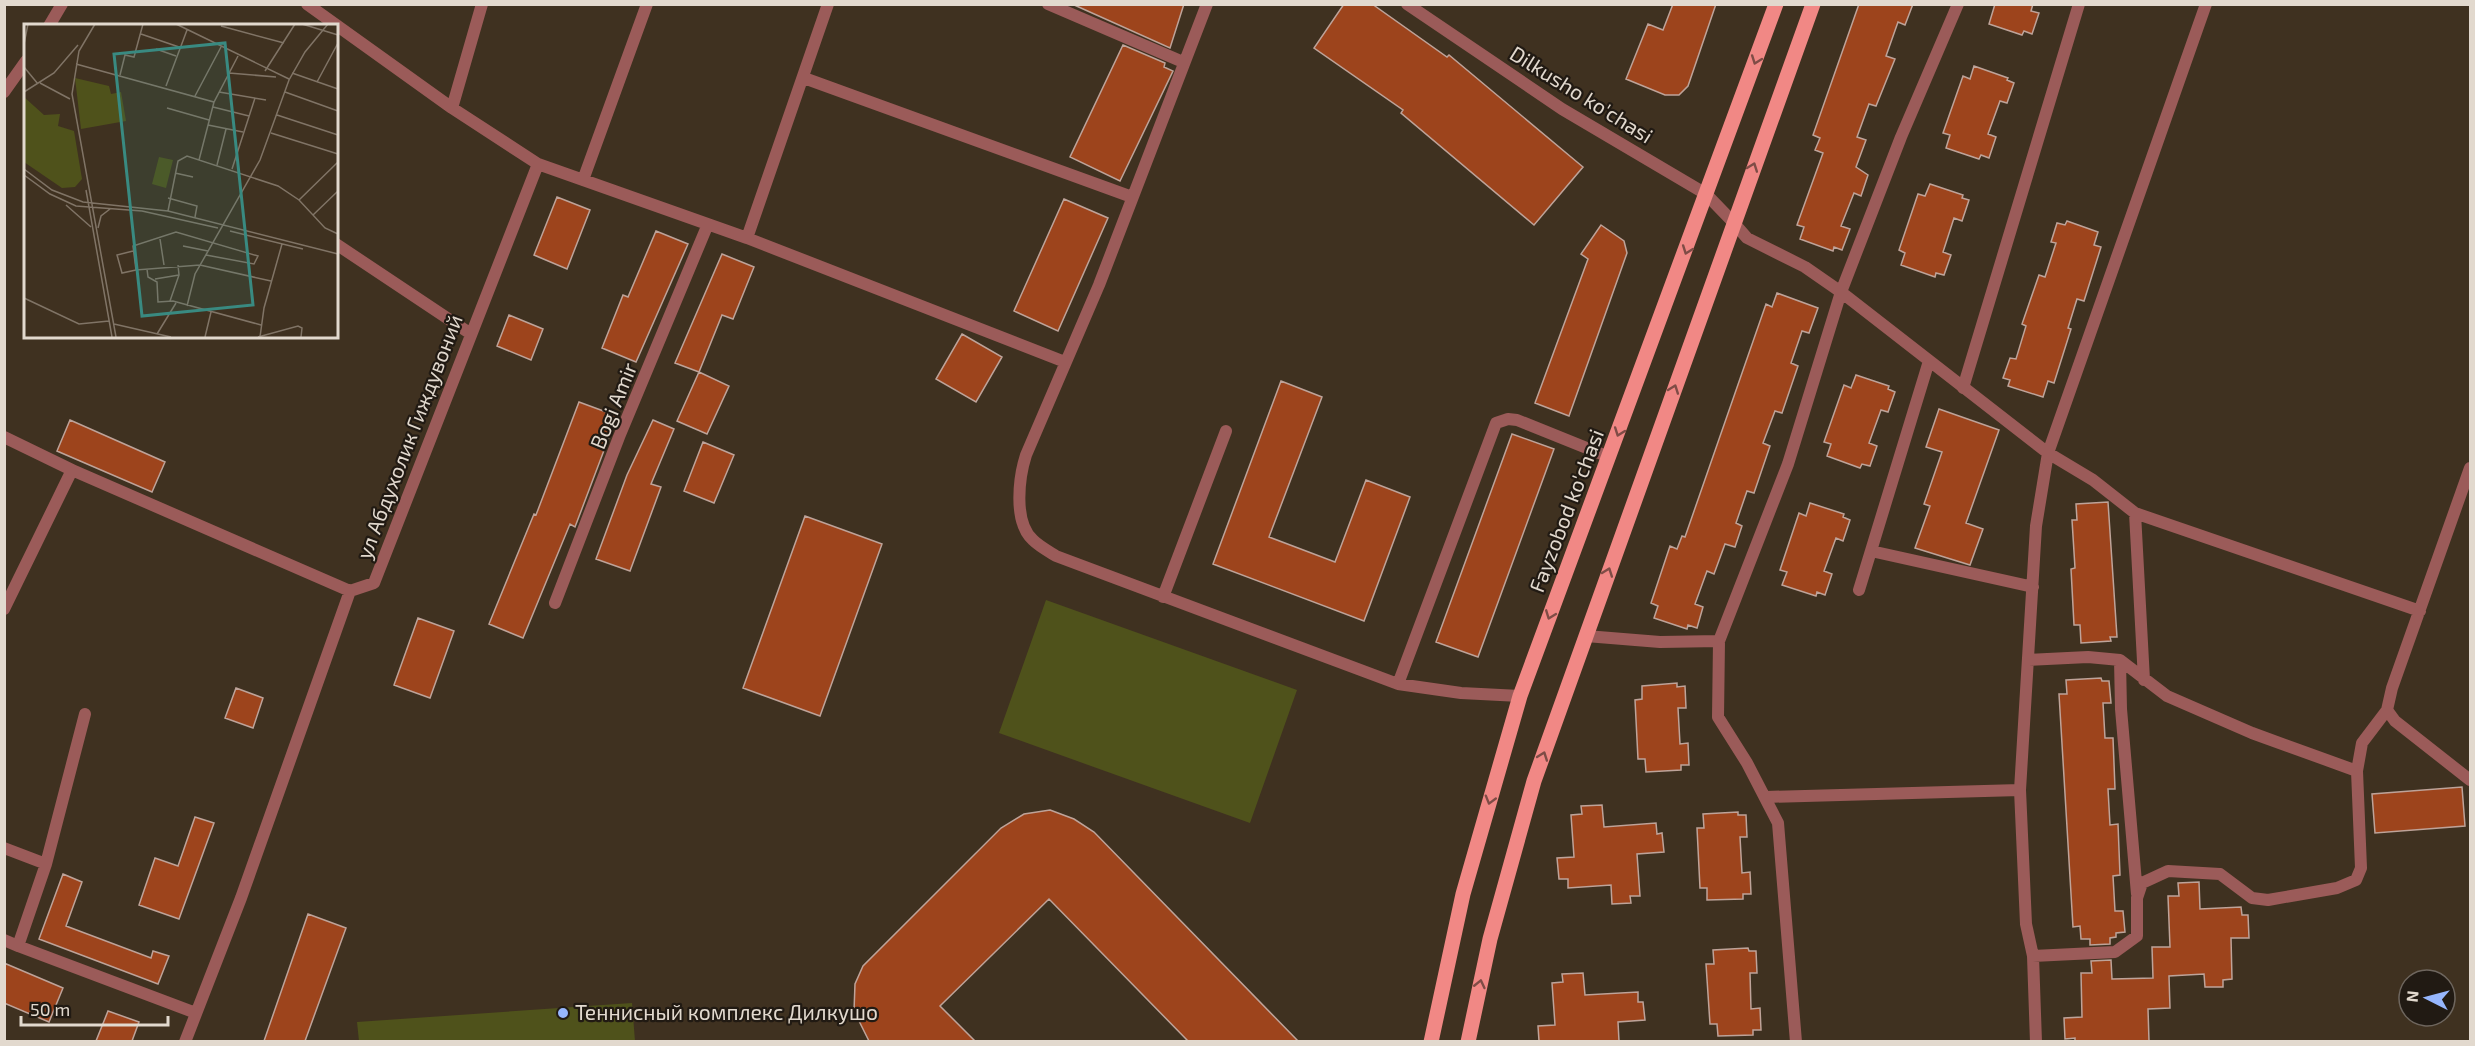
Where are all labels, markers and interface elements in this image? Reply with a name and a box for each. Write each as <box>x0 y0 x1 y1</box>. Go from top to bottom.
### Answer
inset map <box>24 24 338 338</box>
street label: Dilkusho ko'chasi <box>1506 40 1658 148</box>
one-way arrow <box>1750 54 1763 64</box>
one-way arrow <box>1746 162 1759 173</box>
one-way arrow <box>1681 244 1694 254</box>
street label: ул Абдухолик Гиждувоний <box>350 311 468 562</box>
street label: Bogi Amir <box>584 358 641 452</box>
one-way arrow <box>1666 384 1679 394</box>
street label: Fayzobod ko'chasi <box>1523 425 1608 595</box>
one-way arrow <box>1613 426 1626 437</box>
one-way arrow <box>1601 567 1614 578</box>
one-way arrow <box>1545 609 1558 620</box>
one-way arrow <box>1535 751 1548 762</box>
one-way arrow <box>1485 794 1497 805</box>
north arrow <box>2397 968 2457 1028</box>
one-way arrow <box>1472 979 1485 989</box>
scale bar <box>21 989 168 1027</box>
text: N <box>2402 990 2422 1003</box>
text: 50 m <box>30 998 70 1020</box>
place label: Теннисный комплекс Дилкушо <box>575 999 878 1025</box>
marker: Теннисный комплекс Дилкушо <box>556 1006 570 1020</box>

